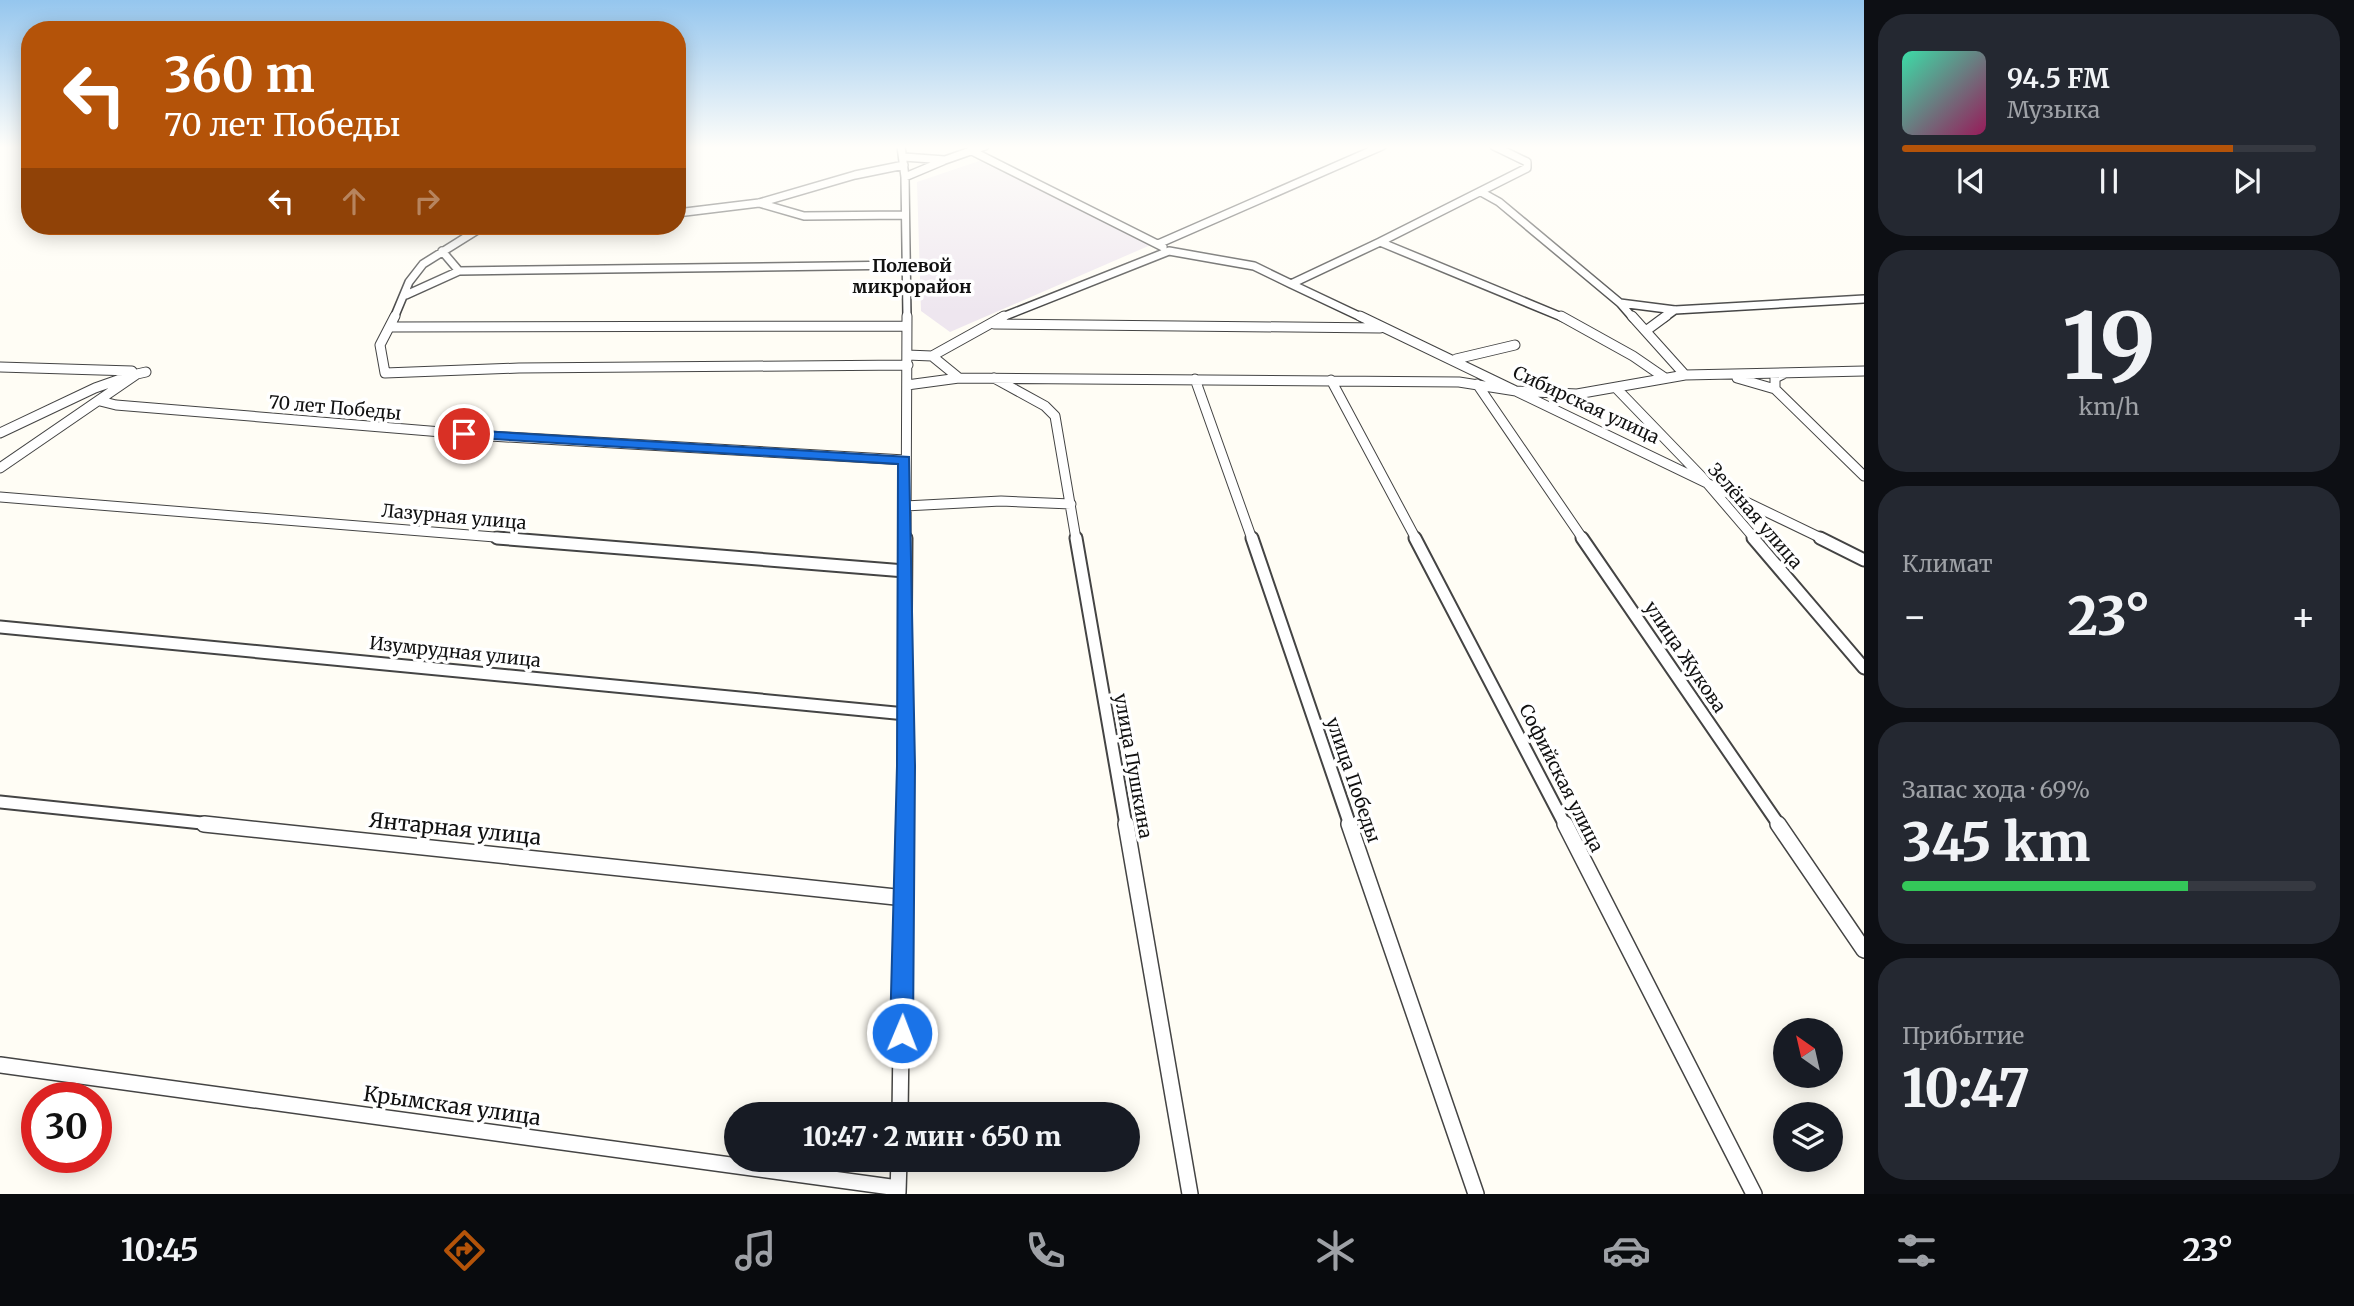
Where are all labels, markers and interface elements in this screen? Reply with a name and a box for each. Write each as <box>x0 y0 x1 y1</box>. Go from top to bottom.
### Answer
text: 360 m <box>164 44 315 105</box>
icon: left <box>49 49 140 140</box>
text: 94.5 FM <box>2007 62 2109 95</box>
text: Музыка <box>2007 95 2100 124</box>
text: 70 лет Победы <box>164 105 401 145</box>
icon: previous <box>1952 162 1990 200</box>
icon: pause <box>2090 162 2128 200</box>
icon: next <box>2228 162 2266 200</box>
icon: left <box>262 182 300 220</box>
icon: ahead <box>335 182 373 220</box>
icon: right <box>408 182 446 220</box>
district label: Полевой микрорайон <box>852 254 972 298</box>
text: 19 <box>2062 289 2156 404</box>
street label: Сибирская улица <box>1509 361 1663 449</box>
street label: 70 лет Победы <box>268 390 402 425</box>
text: km/h <box>2079 392 2139 421</box>
pin <box>434 404 494 464</box>
icon: arrive <box>445 415 483 453</box>
street label: Зелёная улица <box>1703 458 1808 574</box>
street label: Лазурная улица <box>381 499 528 534</box>
text: Климат <box>1902 549 1993 578</box>
text: 23° <box>2068 584 2151 649</box>
text: − <box>1902 593 1927 640</box>
text: + <box>2291 593 2316 640</box>
street label: улица Жукова <box>1640 597 1731 717</box>
street label: Изумрудная улица <box>368 631 542 672</box>
street label: улица Пушкина <box>1109 692 1158 840</box>
street label: Софийская улица <box>1514 700 1609 856</box>
street label: улица Победы <box>1321 714 1386 846</box>
text: Запас хода · 69% <box>1902 775 2090 804</box>
street label: Янтарная улица <box>368 806 543 851</box>
text: 345 km <box>1902 810 2090 875</box>
position arrow <box>865 996 939 1070</box>
north arrow <box>1773 1018 1843 1088</box>
map controls <box>1773 1018 1843 1172</box>
text: Прибытие <box>1902 1021 2024 1050</box>
text: 10:47 <box>1902 1056 2030 1121</box>
street label: Крымская улица <box>362 1080 543 1131</box>
speed limit sign: 30 <box>21 1082 112 1173</box>
button: layers <box>1773 1102 1843 1172</box>
text: 10:47 · 2 мин · 650 m <box>803 1120 1061 1153</box>
icon: directions <box>440 1226 489 1275</box>
icon: music <box>731 1226 780 1275</box>
icon: phone <box>1021 1226 1070 1275</box>
icon: climate <box>1311 1226 1360 1275</box>
icon: car <box>1602 1226 1651 1275</box>
icon: filters <box>1892 1226 1941 1275</box>
text: 10:45 <box>121 1230 199 1270</box>
text: 23° <box>2182 1230 2233 1270</box>

